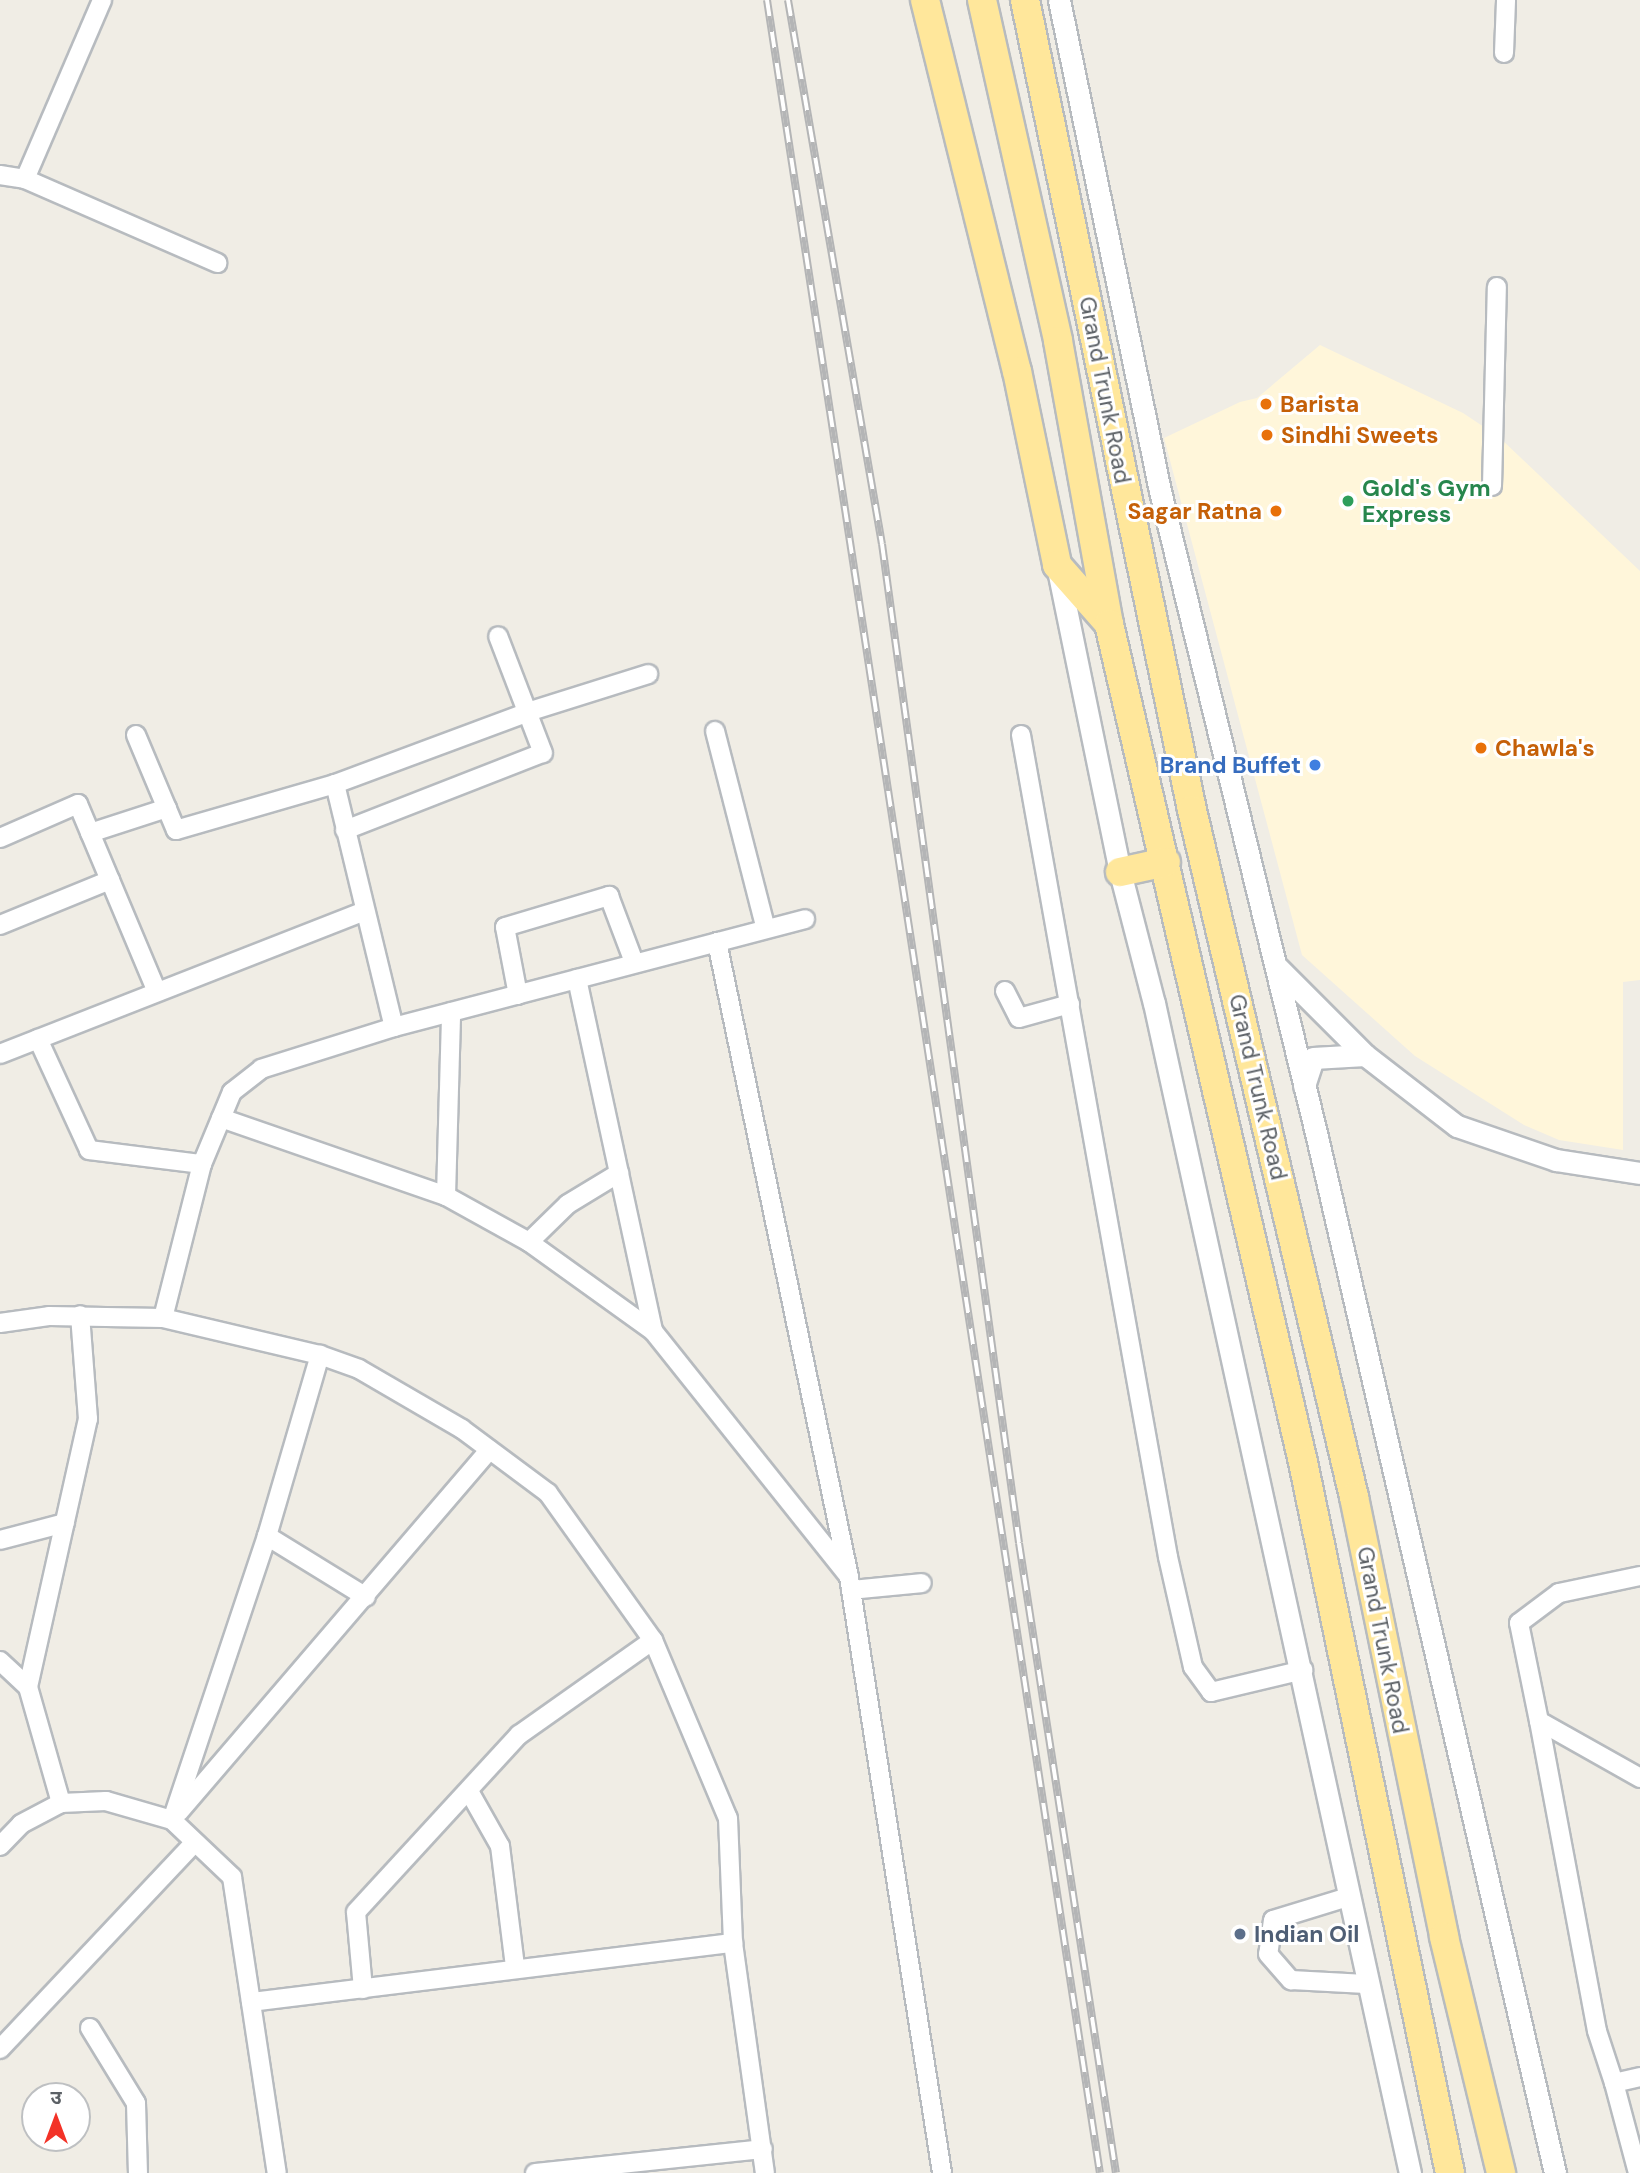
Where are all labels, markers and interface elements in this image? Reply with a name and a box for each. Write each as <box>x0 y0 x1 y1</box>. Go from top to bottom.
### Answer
street label: Grand Trunk Road <box>1073 294 1137 486</box>
place label: Barista <box>1280 390 1359 418</box>
marker: Barista <box>1258 396 1274 412</box>
place label: Sindhi Sweets <box>1281 421 1438 449</box>
marker: Sindhi Sweets <box>1259 427 1275 443</box>
place label: Gold's Gym Express <box>1362 474 1491 528</box>
marker: Gold's Gym Express <box>1340 493 1356 509</box>
place label: Sagar Ratna <box>1128 497 1262 525</box>
marker: Sagar Ratna <box>1268 503 1284 519</box>
place label: Chawla's <box>1495 734 1595 762</box>
marker: Chawla's <box>1473 740 1489 756</box>
place label: Brand Buffet <box>1160 751 1301 779</box>
marker: Brand Buffet <box>1307 757 1323 773</box>
street label: Grand Trunk Road <box>1223 991 1293 1183</box>
street label: Grand Trunk Road <box>1351 1544 1415 1736</box>
place label: Indian Oil <box>1254 1920 1359 1948</box>
marker: Indian Oil <box>1232 1926 1248 1942</box>
north arrow <box>21 2082 91 2152</box>
text: उ <box>50 2085 62 2110</box>

